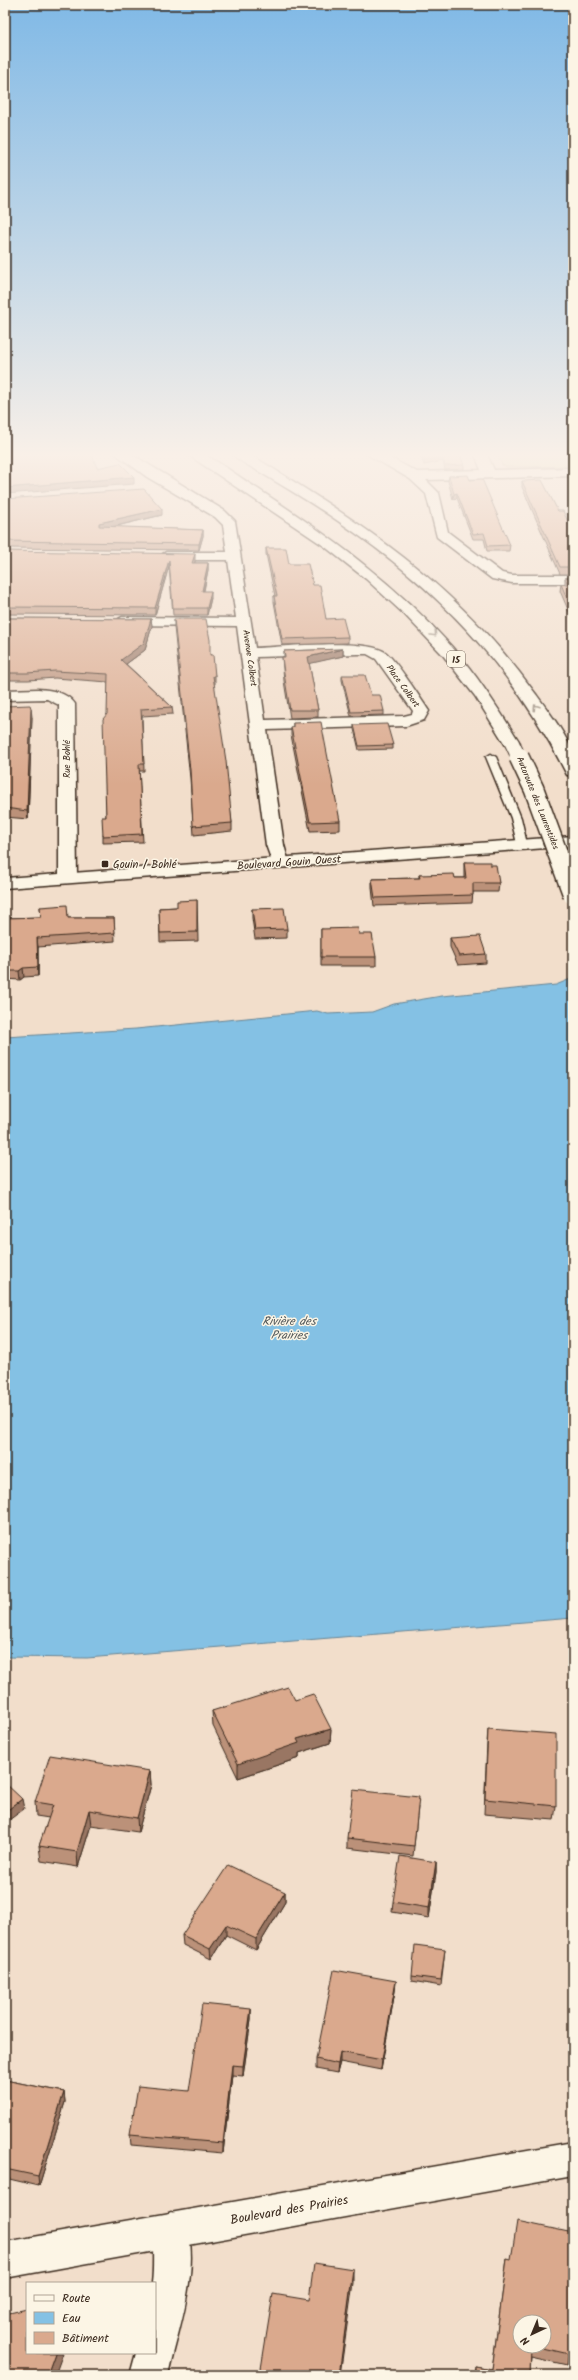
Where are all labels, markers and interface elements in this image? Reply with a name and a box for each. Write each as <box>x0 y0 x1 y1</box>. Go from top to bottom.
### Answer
street label: Avenue Colbert <box>238 629 261 688</box>
one-way arrow <box>429 629 437 637</box>
road number: 15 <box>447 651 465 667</box>
street label: Place Colbert <box>382 662 424 711</box>
one-way arrow <box>533 704 541 711</box>
street label: Rue Bohlé <box>60 739 75 778</box>
street label: Autoroute des Laurentides <box>512 754 563 852</box>
street label: Boulevard Gouin Ouest <box>237 850 342 876</box>
place label: Gouin / Bohlé <box>113 856 178 874</box>
marker: Gouin / Bohlé <box>100 859 110 869</box>
water label: Rivière des Prairies <box>262 1312 318 1345</box>
street label: Boulevard des Prairies <box>229 2190 350 2231</box>
legend <box>26 2282 156 2354</box>
text: Route <box>62 2289 91 2308</box>
text: Eau <box>62 2309 81 2328</box>
north arrow <box>512 2314 552 2354</box>
text: Bâtiment <box>62 2329 109 2348</box>
text: N <box>517 2332 535 2349</box>

